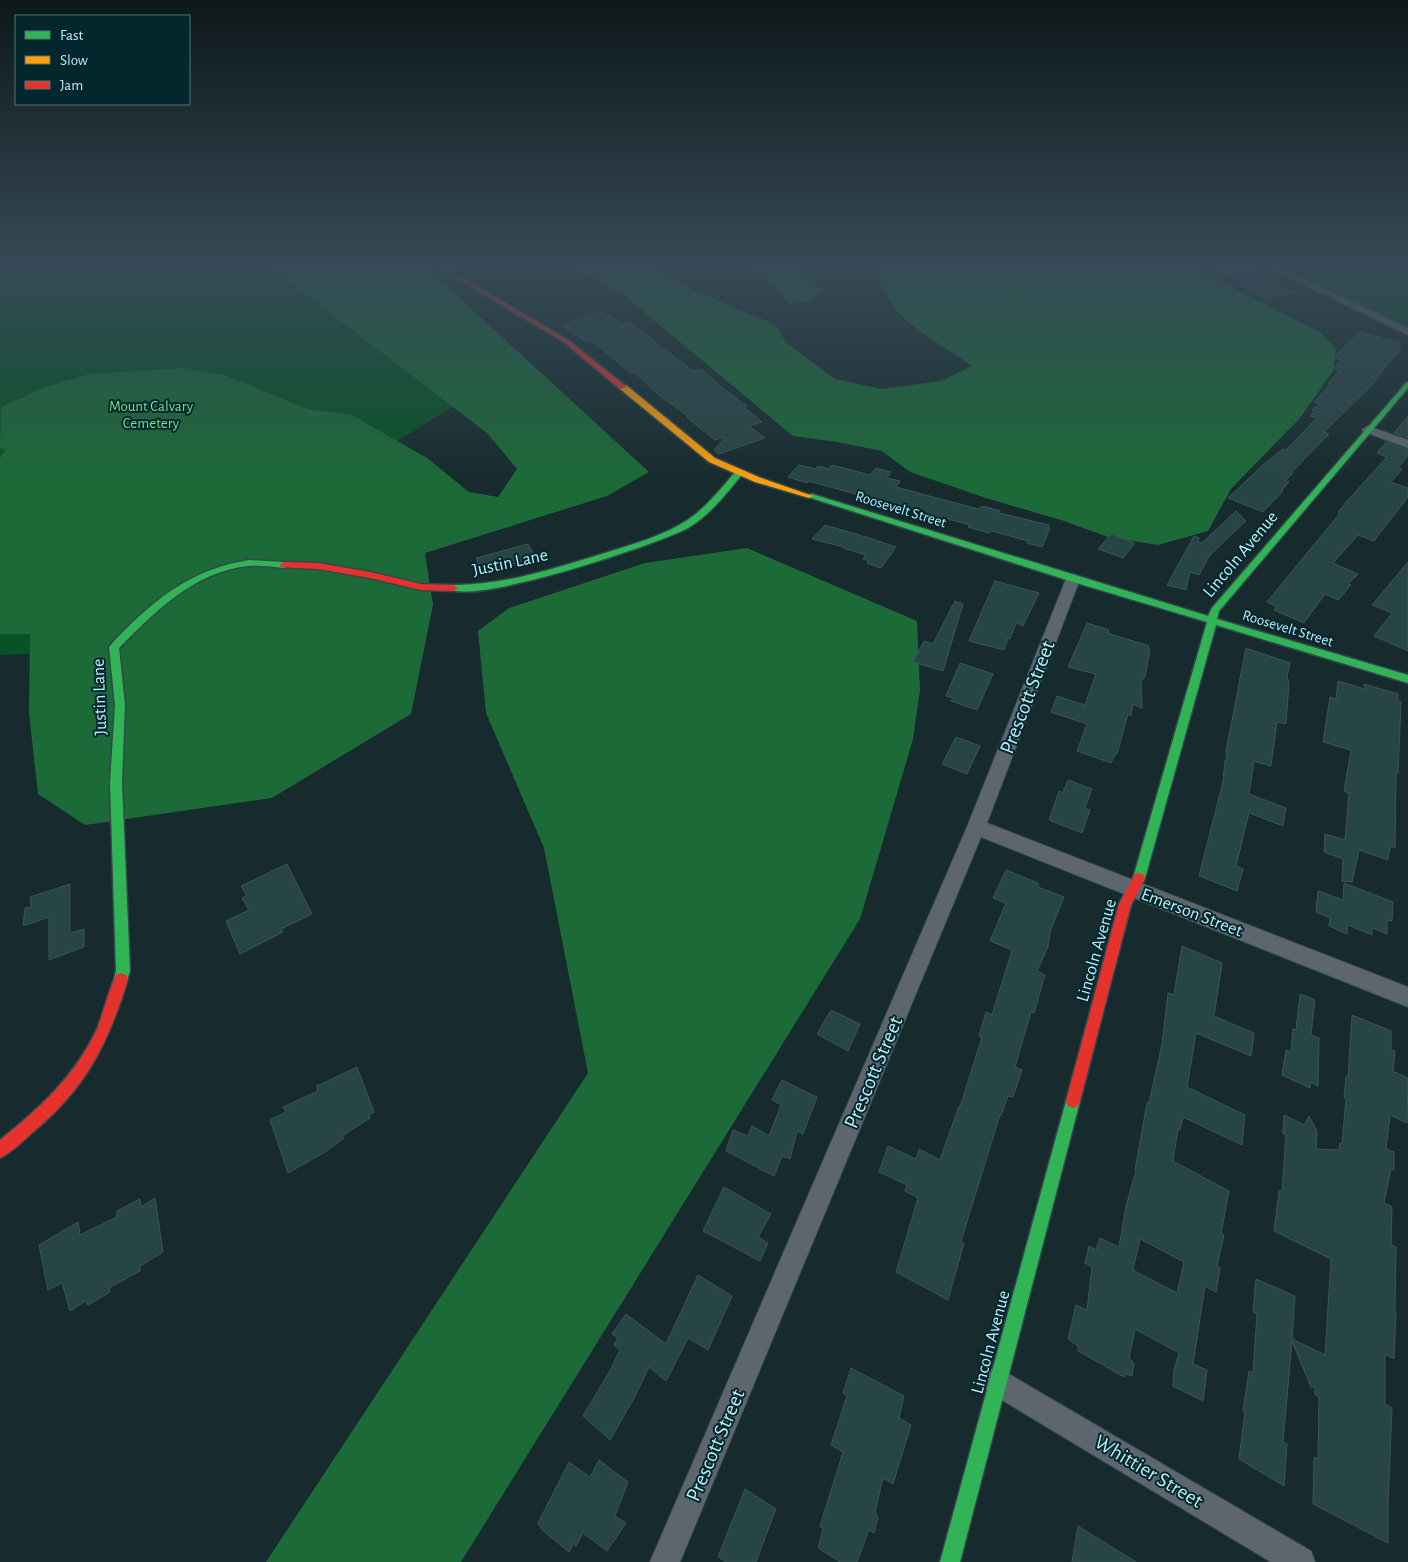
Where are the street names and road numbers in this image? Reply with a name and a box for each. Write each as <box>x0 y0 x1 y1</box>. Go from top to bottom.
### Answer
street label: Roosevelt Street <box>854 489 948 530</box>
street label: Lincoln Avenue <box>1200 508 1282 601</box>
street label: Justin Lane <box>471 546 550 580</box>
street label: Roosevelt Street <box>1241 608 1335 649</box>
street label: Prescott Street <box>996 637 1059 757</box>
street label: Justin Lane <box>90 658 110 736</box>
street label: Emerson Street <box>1138 885 1245 941</box>
street label: Lincoln Avenue <box>1074 897 1120 1004</box>
street label: Prescott Street <box>840 1013 907 1131</box>
street label: Lincoln Avenue <box>969 1289 1013 1396</box>
street label: Prescott Street <box>682 1386 749 1504</box>
street label: Whittier Street <box>1091 1431 1207 1512</box>

